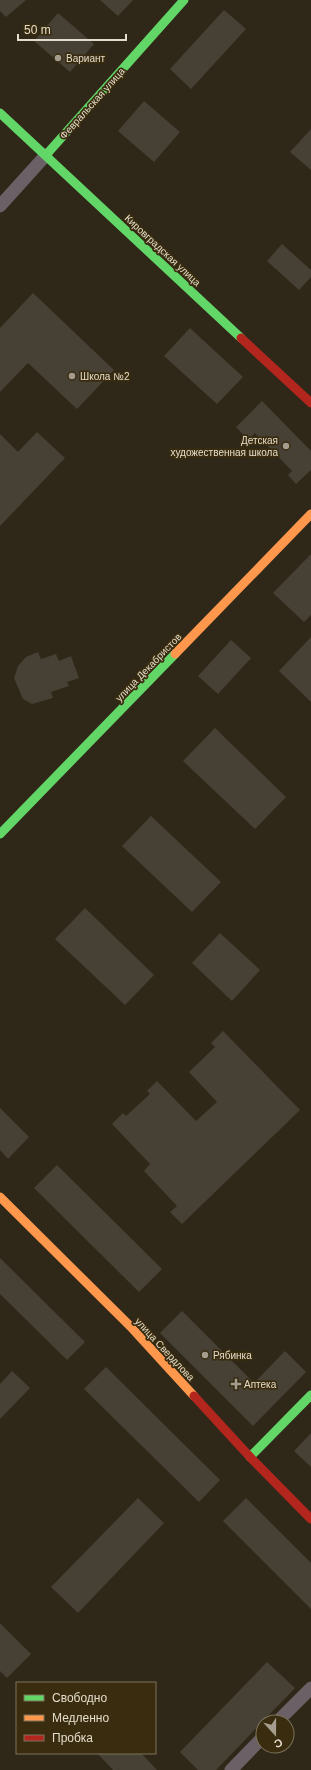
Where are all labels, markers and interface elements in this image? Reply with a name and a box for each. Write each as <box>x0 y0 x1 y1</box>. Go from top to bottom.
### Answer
scale bar <box>18 16 126 42</box>
text: 50 m <box>24 23 51 37</box>
marker: Вариант <box>53 53 63 63</box>
place label: Вариант <box>66 53 105 64</box>
street label: Февральская улица <box>58 65 127 141</box>
street label: Кировградская улица <box>123 212 203 289</box>
marker: Школа №2 <box>67 371 77 381</box>
place label: Школа №2 <box>80 371 130 382</box>
place label: Детская художественная школа <box>170 435 278 458</box>
marker: Детская художественная школа <box>281 441 291 451</box>
street label: улица Декабристов <box>113 631 184 704</box>
street label: улица Свердлова <box>133 1316 197 1383</box>
marker: Рябинка <box>200 1350 210 1360</box>
place label: Рябинка <box>213 1350 252 1361</box>
marker: Аптека <box>231 1379 241 1389</box>
place label: Аптека <box>244 1379 277 1390</box>
legend <box>16 1682 156 1754</box>
text: Свободно <box>52 1691 107 1705</box>
text: Медленно <box>52 1711 109 1725</box>
north arrow <box>255 1714 295 1754</box>
text: Пробка <box>52 1731 93 1745</box>
text: С <box>273 1736 284 1750</box>

